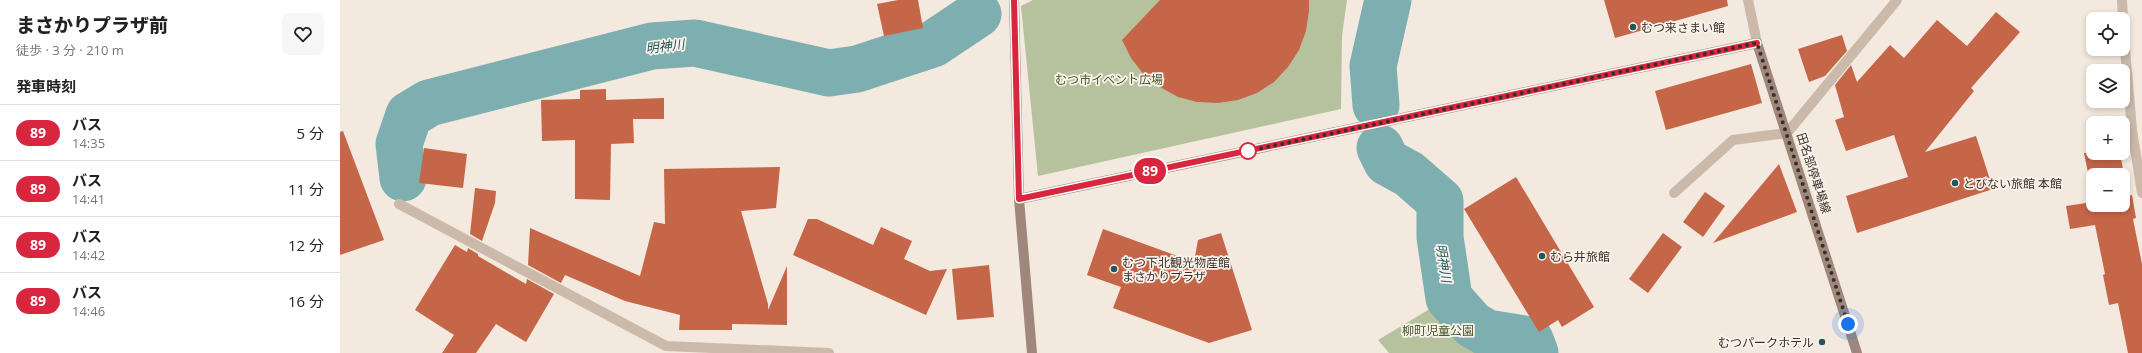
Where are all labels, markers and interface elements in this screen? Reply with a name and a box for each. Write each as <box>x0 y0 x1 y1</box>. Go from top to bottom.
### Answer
text: まさかりプラザ前 <box>16 12 168 38</box>
map controls <box>2086 12 2130 212</box>
button: locate <box>2086 12 2130 56</box>
button: heart <box>282 13 324 55</box>
place label: むつ来さまい館 <box>1641 19 1725 36</box>
marker: むつ来さまい館 <box>1628 22 1638 32</box>
water label: 明神川 <box>645 34 687 57</box>
text: 徒歩 · 3 分 · 210 m <box>16 41 124 59</box>
button: layers <box>2086 64 2130 108</box>
park label: むつ市イベント広場 <box>1055 71 1163 88</box>
text: 発車時刻 <box>16 76 76 96</box>
text: バス <box>72 114 102 134</box>
button: + <box>2086 116 2130 160</box>
text: 89 <box>30 123 46 142</box>
text: 5 分 <box>297 123 324 143</box>
street label: 田名部停車場線 <box>1793 130 1835 216</box>
text: 14:35 <box>72 134 105 152</box>
unlabelled marker <box>1239 142 1257 160</box>
line badge: 89 <box>1132 158 1168 184</box>
text: 89 <box>1142 161 1158 180</box>
button: − <box>2086 168 2130 212</box>
text: バス <box>72 170 102 190</box>
place label: とびない旅館 本館 <box>1963 175 2062 192</box>
marker: とびない旅館 本館 <box>1950 178 1960 188</box>
text: 89 <box>30 179 46 198</box>
text: 11 分 <box>288 179 324 199</box>
text: 14:41 <box>72 190 105 208</box>
text: バス <box>72 226 102 246</box>
text: 89 <box>30 235 46 254</box>
text: 12 分 <box>288 235 324 255</box>
water label: 明神川 <box>1432 242 1456 286</box>
text: 14:42 <box>72 246 105 264</box>
place label: むら井旅館 <box>1550 248 1610 265</box>
marker: むら井旅館 <box>1537 251 1547 261</box>
place label: むつ下北観光物産館 まさかりプラザ <box>1122 254 1230 285</box>
marker: むつ下北観光物産館 まさかりプラザ <box>1109 264 1119 274</box>
text: バス <box>72 282 102 302</box>
text: 89 <box>30 291 46 310</box>
text: 16 分 <box>288 291 324 311</box>
text: 14:46 <box>72 302 105 320</box>
your location <box>1838 314 1858 334</box>
park label: 柳町児童公園 <box>1402 322 1474 339</box>
place label: むつパークホテル <box>1718 334 1814 351</box>
marker: むつパークホテル <box>1817 337 1827 347</box>

